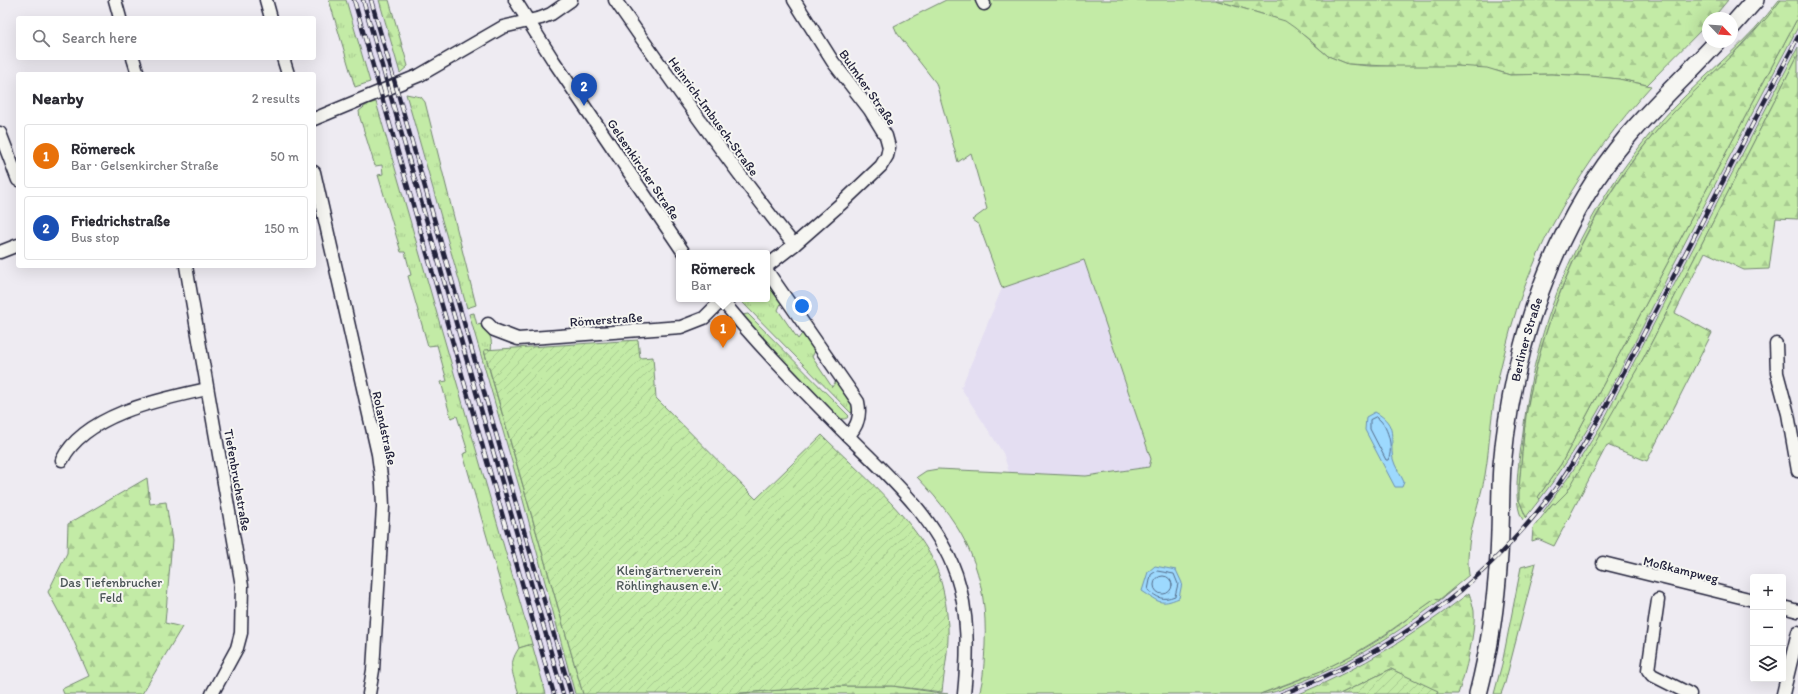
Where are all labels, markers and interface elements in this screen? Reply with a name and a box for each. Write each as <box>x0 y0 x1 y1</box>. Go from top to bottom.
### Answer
north arrow <box>1702 12 1738 48</box>
search box <box>16 16 316 60</box>
icon: search <box>30 27 52 49</box>
text: Search here <box>62 29 137 47</box>
street label: Bulmker Straße <box>836 47 899 128</box>
street label: Heinrich-Imbusch-Straße <box>665 54 762 179</box>
pin: 2 <box>571 73 597 106</box>
text: Nearby <box>32 88 84 108</box>
text: 2 results <box>252 91 300 106</box>
street label: Gelsenkircher Straße <box>604 116 683 222</box>
text: Römereck <box>71 140 135 158</box>
text: 1 <box>43 149 49 164</box>
text: 50 m <box>270 149 299 164</box>
text: Bar · Gelsenkircher Straße <box>71 158 219 173</box>
text: Friedrichstraße <box>71 212 170 230</box>
text: 2 <box>43 221 49 236</box>
text: 150 m <box>264 221 299 236</box>
text: Bus stop <box>71 230 119 245</box>
popup <box>676 250 770 302</box>
text: Römereck <box>691 260 755 278</box>
text: Bar <box>691 278 711 293</box>
street label: Berliner Straße <box>1508 295 1545 383</box>
your location <box>792 296 812 316</box>
street label: Römerstraße <box>569 309 643 330</box>
pin: 1 <box>710 315 736 348</box>
street label: Rolandstraße <box>369 390 400 466</box>
street label: Tiefenbruchstraße <box>221 428 254 532</box>
street label: Moßkampweg <box>1642 553 1720 586</box>
park label: Kleingärtnerverein Röhlinghausen e.V. <box>616 563 722 593</box>
map controls <box>1750 574 1786 682</box>
button: + <box>1750 574 1786 610</box>
park label: Das Tiefenbrucher Feld <box>60 575 162 605</box>
button: − <box>1750 610 1786 646</box>
button: layers <box>1750 646 1786 682</box>

